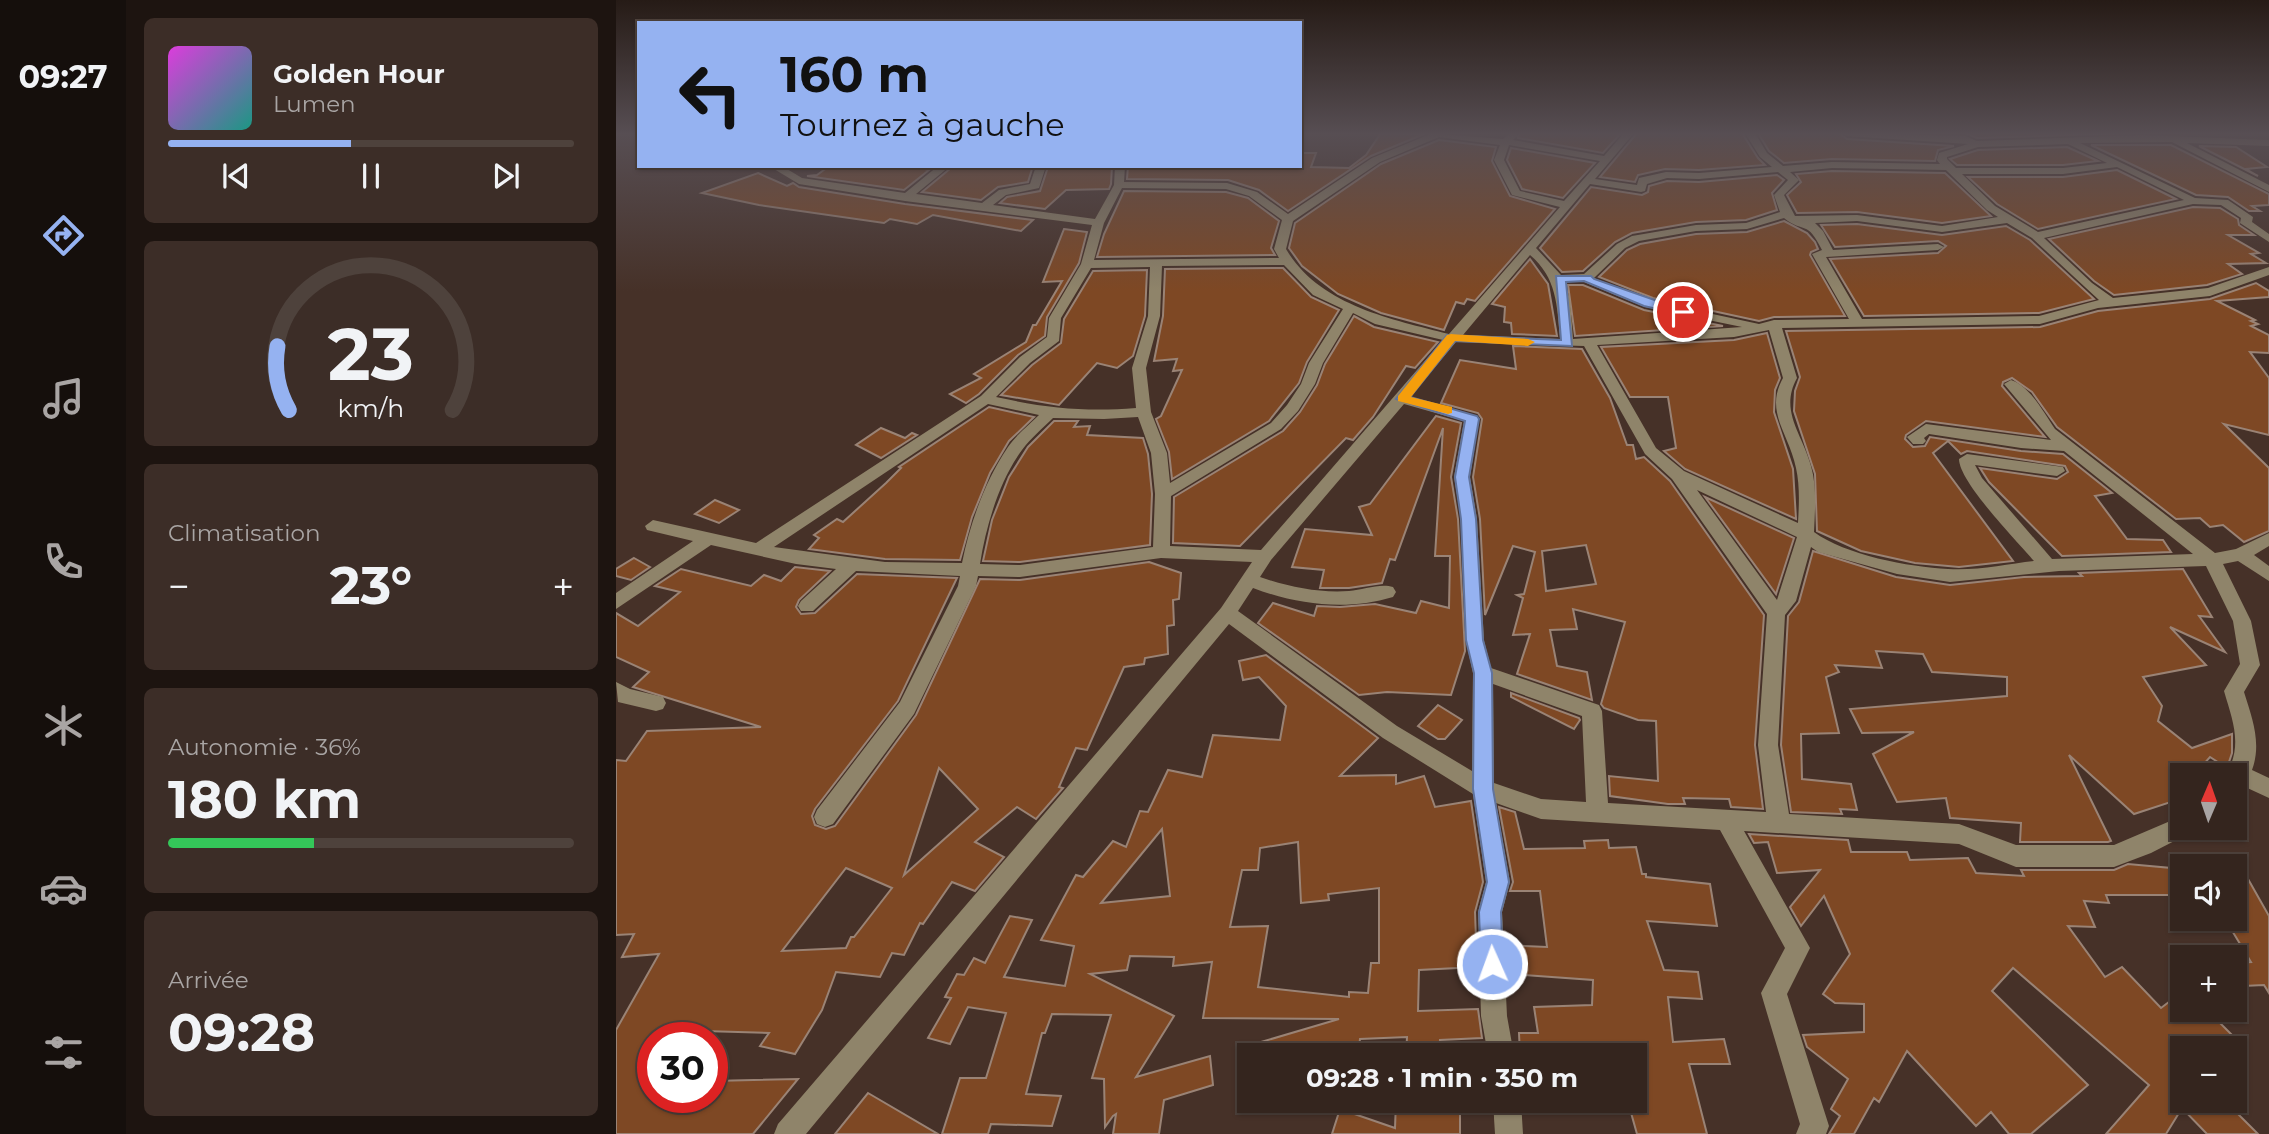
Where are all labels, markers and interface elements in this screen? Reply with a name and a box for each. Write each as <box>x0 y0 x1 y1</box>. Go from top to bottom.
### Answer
text: 160 m <box>780 45 929 104</box>
icon: left <box>665 49 756 140</box>
text: 09:27 <box>18 57 108 96</box>
text: Golden Hour <box>273 58 445 90</box>
text: Lumen <box>273 90 356 118</box>
text: Tournez à gauche <box>780 105 1065 144</box>
icon: previous <box>217 157 255 195</box>
icon: pause <box>352 157 390 195</box>
icon: next <box>487 157 525 195</box>
icon: directions <box>39 211 88 260</box>
pin <box>1653 282 1713 342</box>
icon: arrive <box>1664 293 1702 331</box>
text: 23 <box>328 310 414 398</box>
icon: music <box>39 374 88 423</box>
text: km/h <box>338 393 404 423</box>
text: Climatisation <box>168 519 320 547</box>
icon: phone <box>39 537 88 586</box>
text: 23° <box>330 554 412 617</box>
text: − <box>168 563 190 610</box>
text: + <box>552 563 574 610</box>
icon: climate <box>39 701 88 750</box>
text: Autonomie · 36% <box>168 733 361 761</box>
north arrow <box>2170 763 2247 840</box>
map controls <box>2170 763 2247 1113</box>
text: 180 km <box>168 768 361 831</box>
button: sound <box>2170 854 2247 931</box>
icon: car <box>39 864 88 913</box>
position arrow <box>1455 927 1529 1001</box>
button: + <box>2170 945 2247 1022</box>
text: Arrivée <box>168 966 249 994</box>
text: 09:28 <box>168 1001 315 1064</box>
speed limit sign: 30 <box>637 1022 728 1113</box>
icon: filters <box>39 1028 88 1077</box>
button: − <box>2170 1036 2247 1113</box>
text: 09:28 · 1 min · 350 m <box>1306 1062 1578 1094</box>

